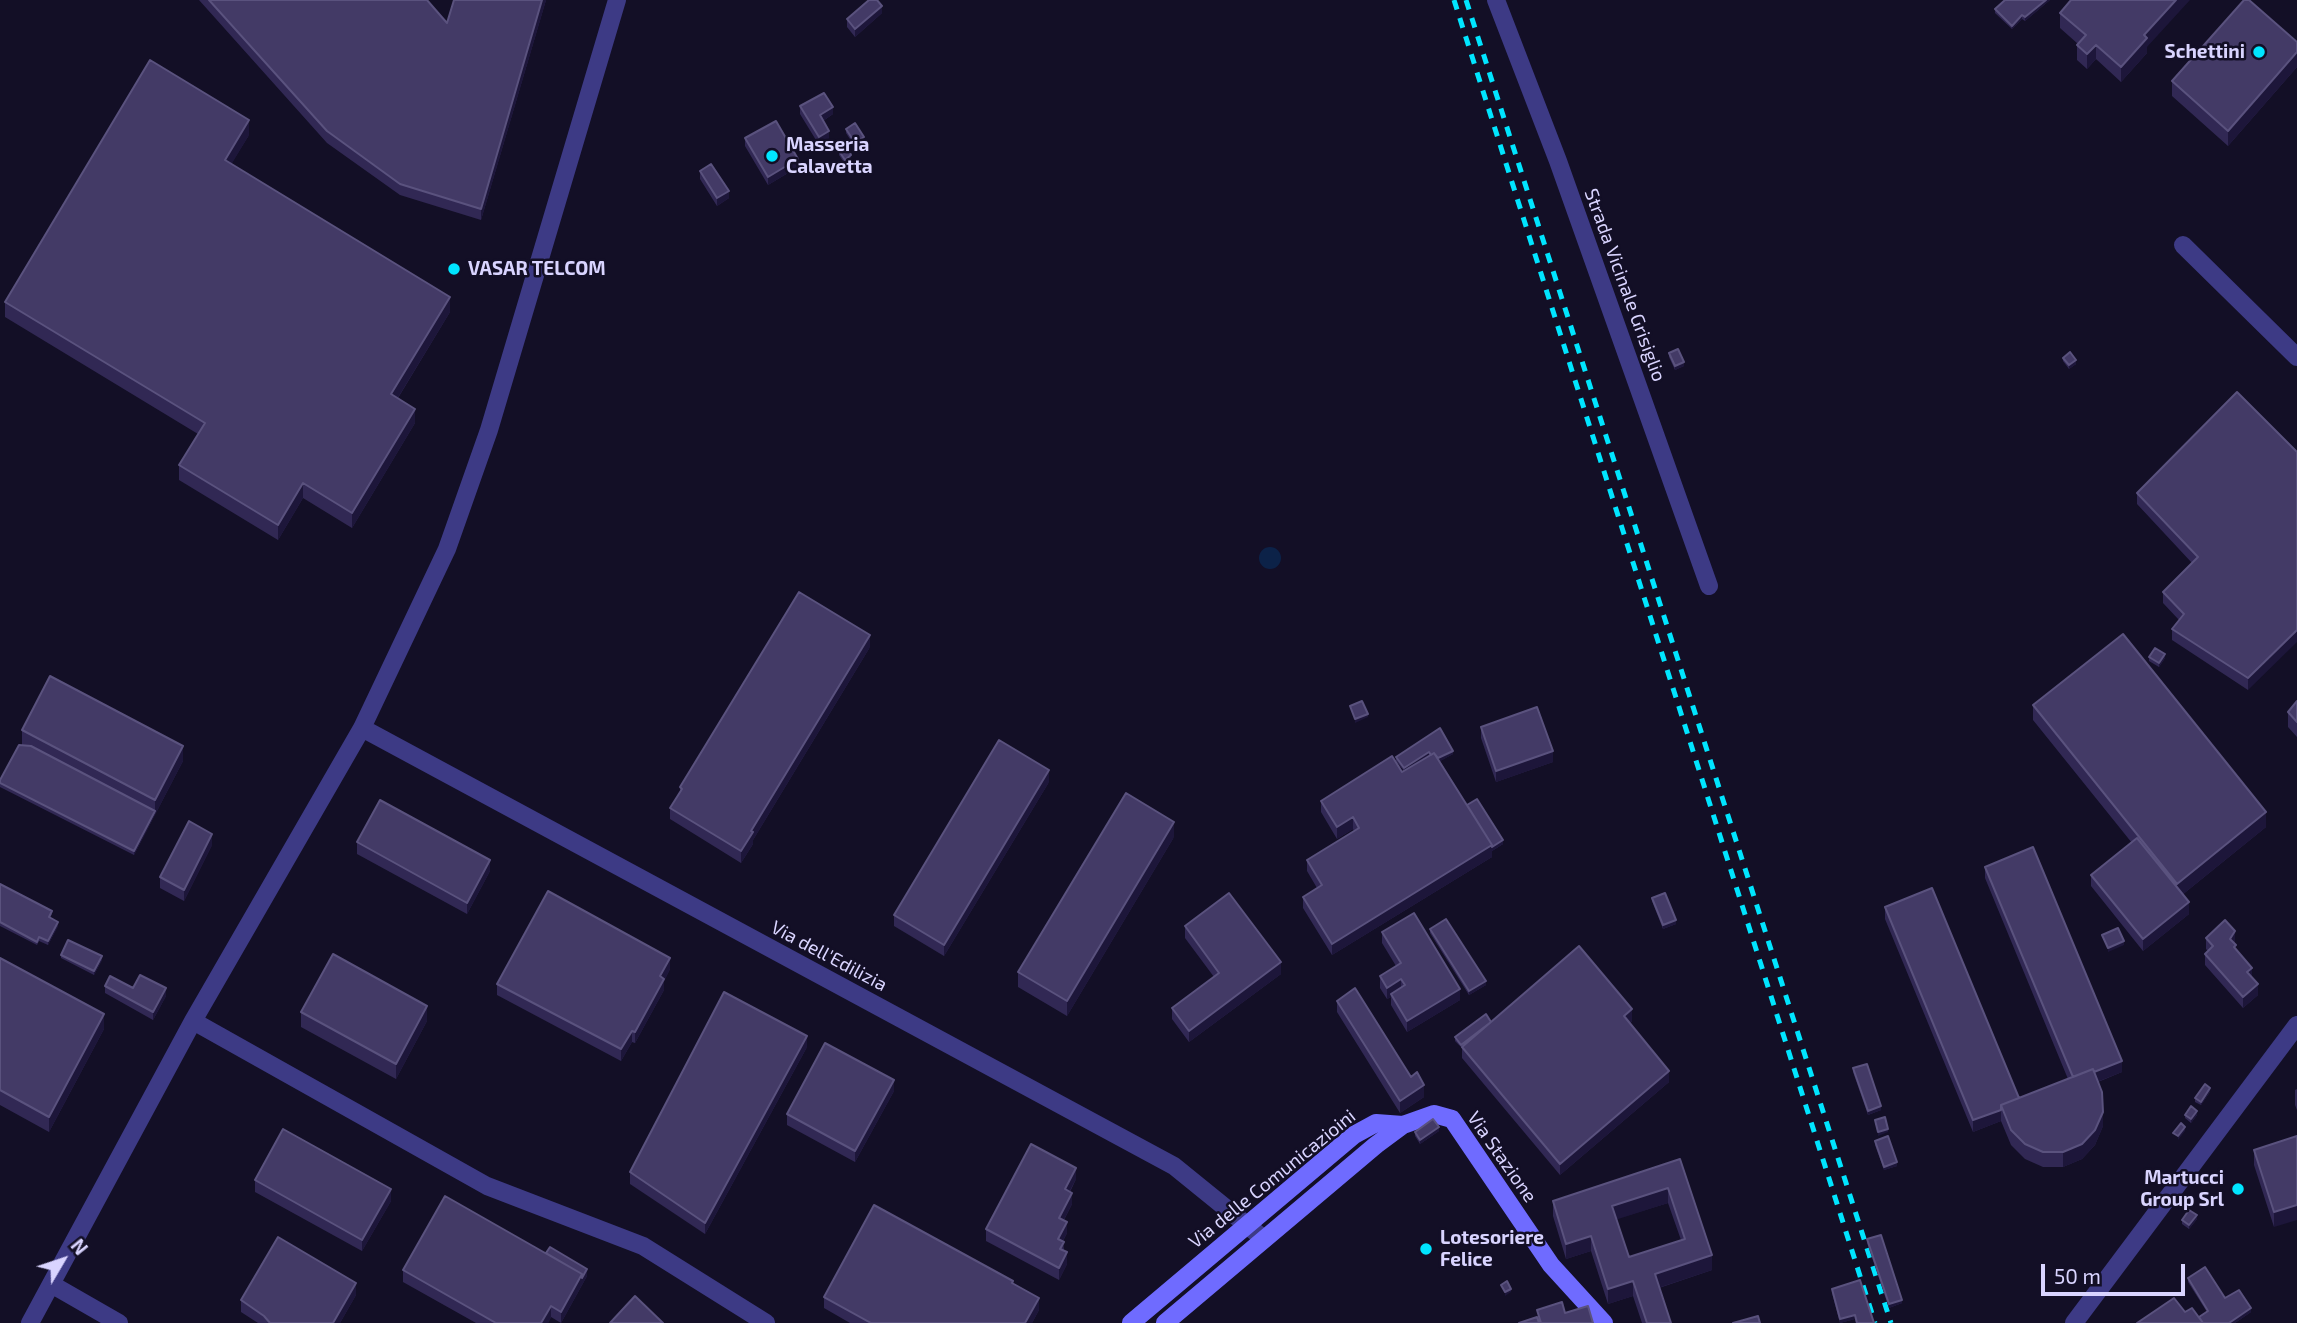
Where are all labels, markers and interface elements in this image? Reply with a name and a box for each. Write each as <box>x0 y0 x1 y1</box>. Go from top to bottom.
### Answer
place label: Schettini <box>2165 41 2245 63</box>
marker: Schettini <box>2251 44 2267 60</box>
place label: Masseria Calavetta <box>786 134 873 178</box>
marker: Masseria Calavetta <box>764 148 780 164</box>
street label: Strada Vicinale Grisiglio <box>1579 185 1671 385</box>
place label: VASAR TELCOM <box>468 258 606 280</box>
marker: VASAR TELCOM <box>446 261 462 277</box>
street label: Via dell'Edilizia <box>767 916 891 996</box>
street label: Via delle Comunicazioini <box>1184 1105 1360 1253</box>
street label: Via Stazione <box>1462 1107 1542 1207</box>
place label: Martucci Group Srl <box>2140 1167 2224 1211</box>
marker: Martucci Group Srl <box>2230 1181 2246 1197</box>
north arrow <box>28 1225 98 1295</box>
place label: Lotesoriere Felice <box>1440 1227 1544 1271</box>
text: N <box>66 1234 93 1259</box>
marker: Lotesoriere Felice <box>1418 1241 1434 1257</box>
scale bar <box>2045 1250 2188 1294</box>
text: 50 m <box>2054 1263 2101 1288</box>

